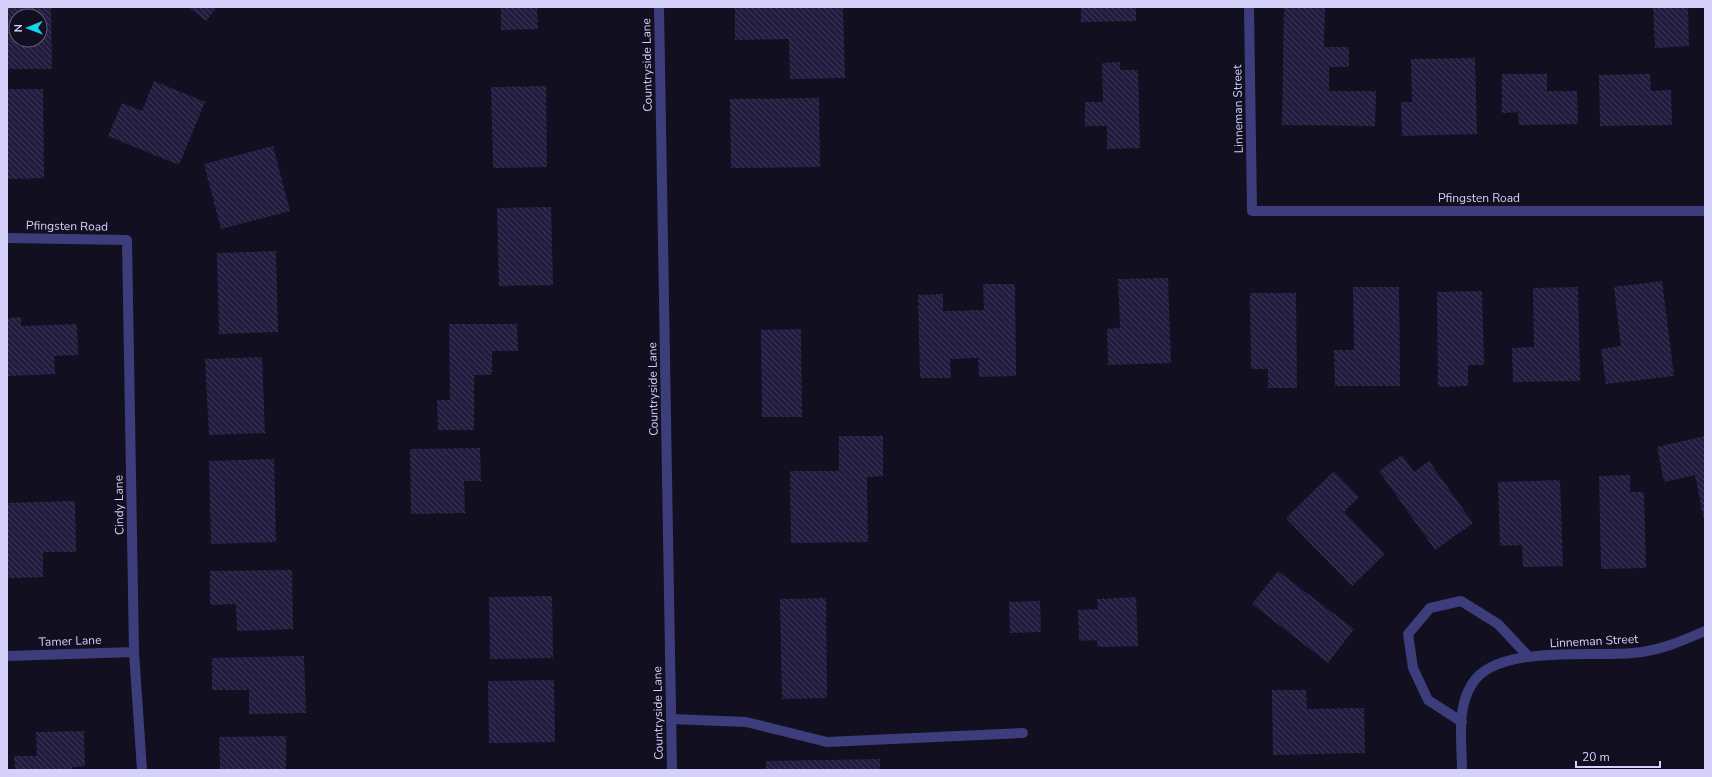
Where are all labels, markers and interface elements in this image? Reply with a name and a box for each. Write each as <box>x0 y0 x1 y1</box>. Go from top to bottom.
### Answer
north arrow <box>8 8 48 48</box>
street label: Countryside Lane <box>638 18 656 112</box>
text: N <box>11 24 26 32</box>
street label: Linneman Street <box>1229 64 1247 153</box>
street label: Pfingsten Road <box>1438 190 1520 206</box>
street label: Pfingsten Road <box>26 217 108 235</box>
street label: Countryside Lane <box>644 342 662 436</box>
street label: Cindy Lane <box>110 475 128 535</box>
street label: Linneman Street <box>1549 631 1639 651</box>
street label: Tamer Lane <box>38 632 102 650</box>
street label: Countryside Lane <box>649 666 667 760</box>
scale bar <box>1576 743 1660 769</box>
text: 20 m <box>1582 749 1610 765</box>

